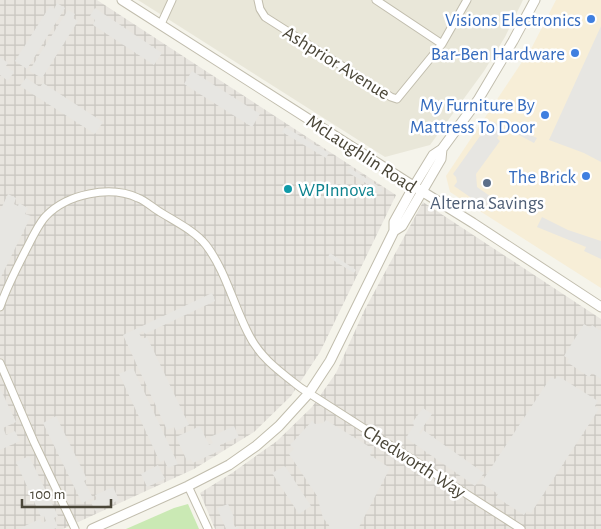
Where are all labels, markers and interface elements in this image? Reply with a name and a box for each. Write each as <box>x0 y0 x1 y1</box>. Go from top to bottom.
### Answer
place label: Visions Electronics <box>445 11 581 30</box>
marker: Visions Electronics <box>585 13 597 25</box>
street label: Ashprior Avenue <box>279 23 393 104</box>
place label: Bar-Ben Hardware <box>431 45 565 64</box>
marker: Bar-Ben Hardware <box>569 47 581 59</box>
place label: My Furniture By Mattress To Door <box>410 96 535 137</box>
marker: My Furniture By Mattress To Door <box>539 109 551 121</box>
street label: McLaughlin Road <box>303 112 420 197</box>
place label: The Brick <box>508 168 576 187</box>
marker: The Brick <box>580 170 592 182</box>
marker: Alterna Savings <box>481 177 493 189</box>
place label: WPInnova <box>298 181 375 200</box>
marker: WPInnova <box>282 183 294 195</box>
place label: Alterna Savings <box>430 194 544 213</box>
street label: Chedworth Way <box>360 422 469 502</box>
scale bar <box>22 476 111 508</box>
text: 100 m <box>30 487 65 502</box>

